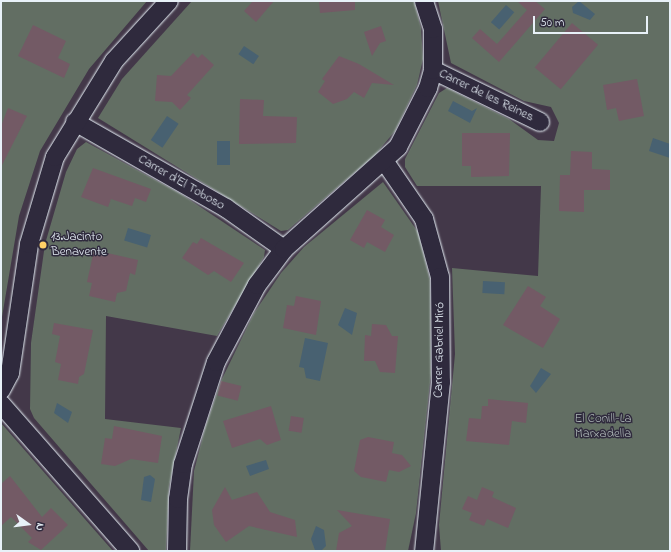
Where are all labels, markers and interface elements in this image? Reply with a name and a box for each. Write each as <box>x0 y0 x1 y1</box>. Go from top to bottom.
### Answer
scale bar <box>535 8 650 34</box>
text: 50 m <box>540 14 564 32</box>
street label: Carrer de les Reines <box>436 66 536 126</box>
street label: Carrer d'El Toboso <box>135 152 227 214</box>
place label: 13.Jacinto Benavente <box>51 230 107 261</box>
marker: 13.Jacinto Benavente <box>38 240 48 250</box>
street label: Carrer Gabriel Miró <box>431 302 449 398</box>
park label: El Conill-La Marxadella <box>574 412 632 443</box>
north arrow <box>8 504 48 544</box>
text: N <box>31 521 48 532</box>

